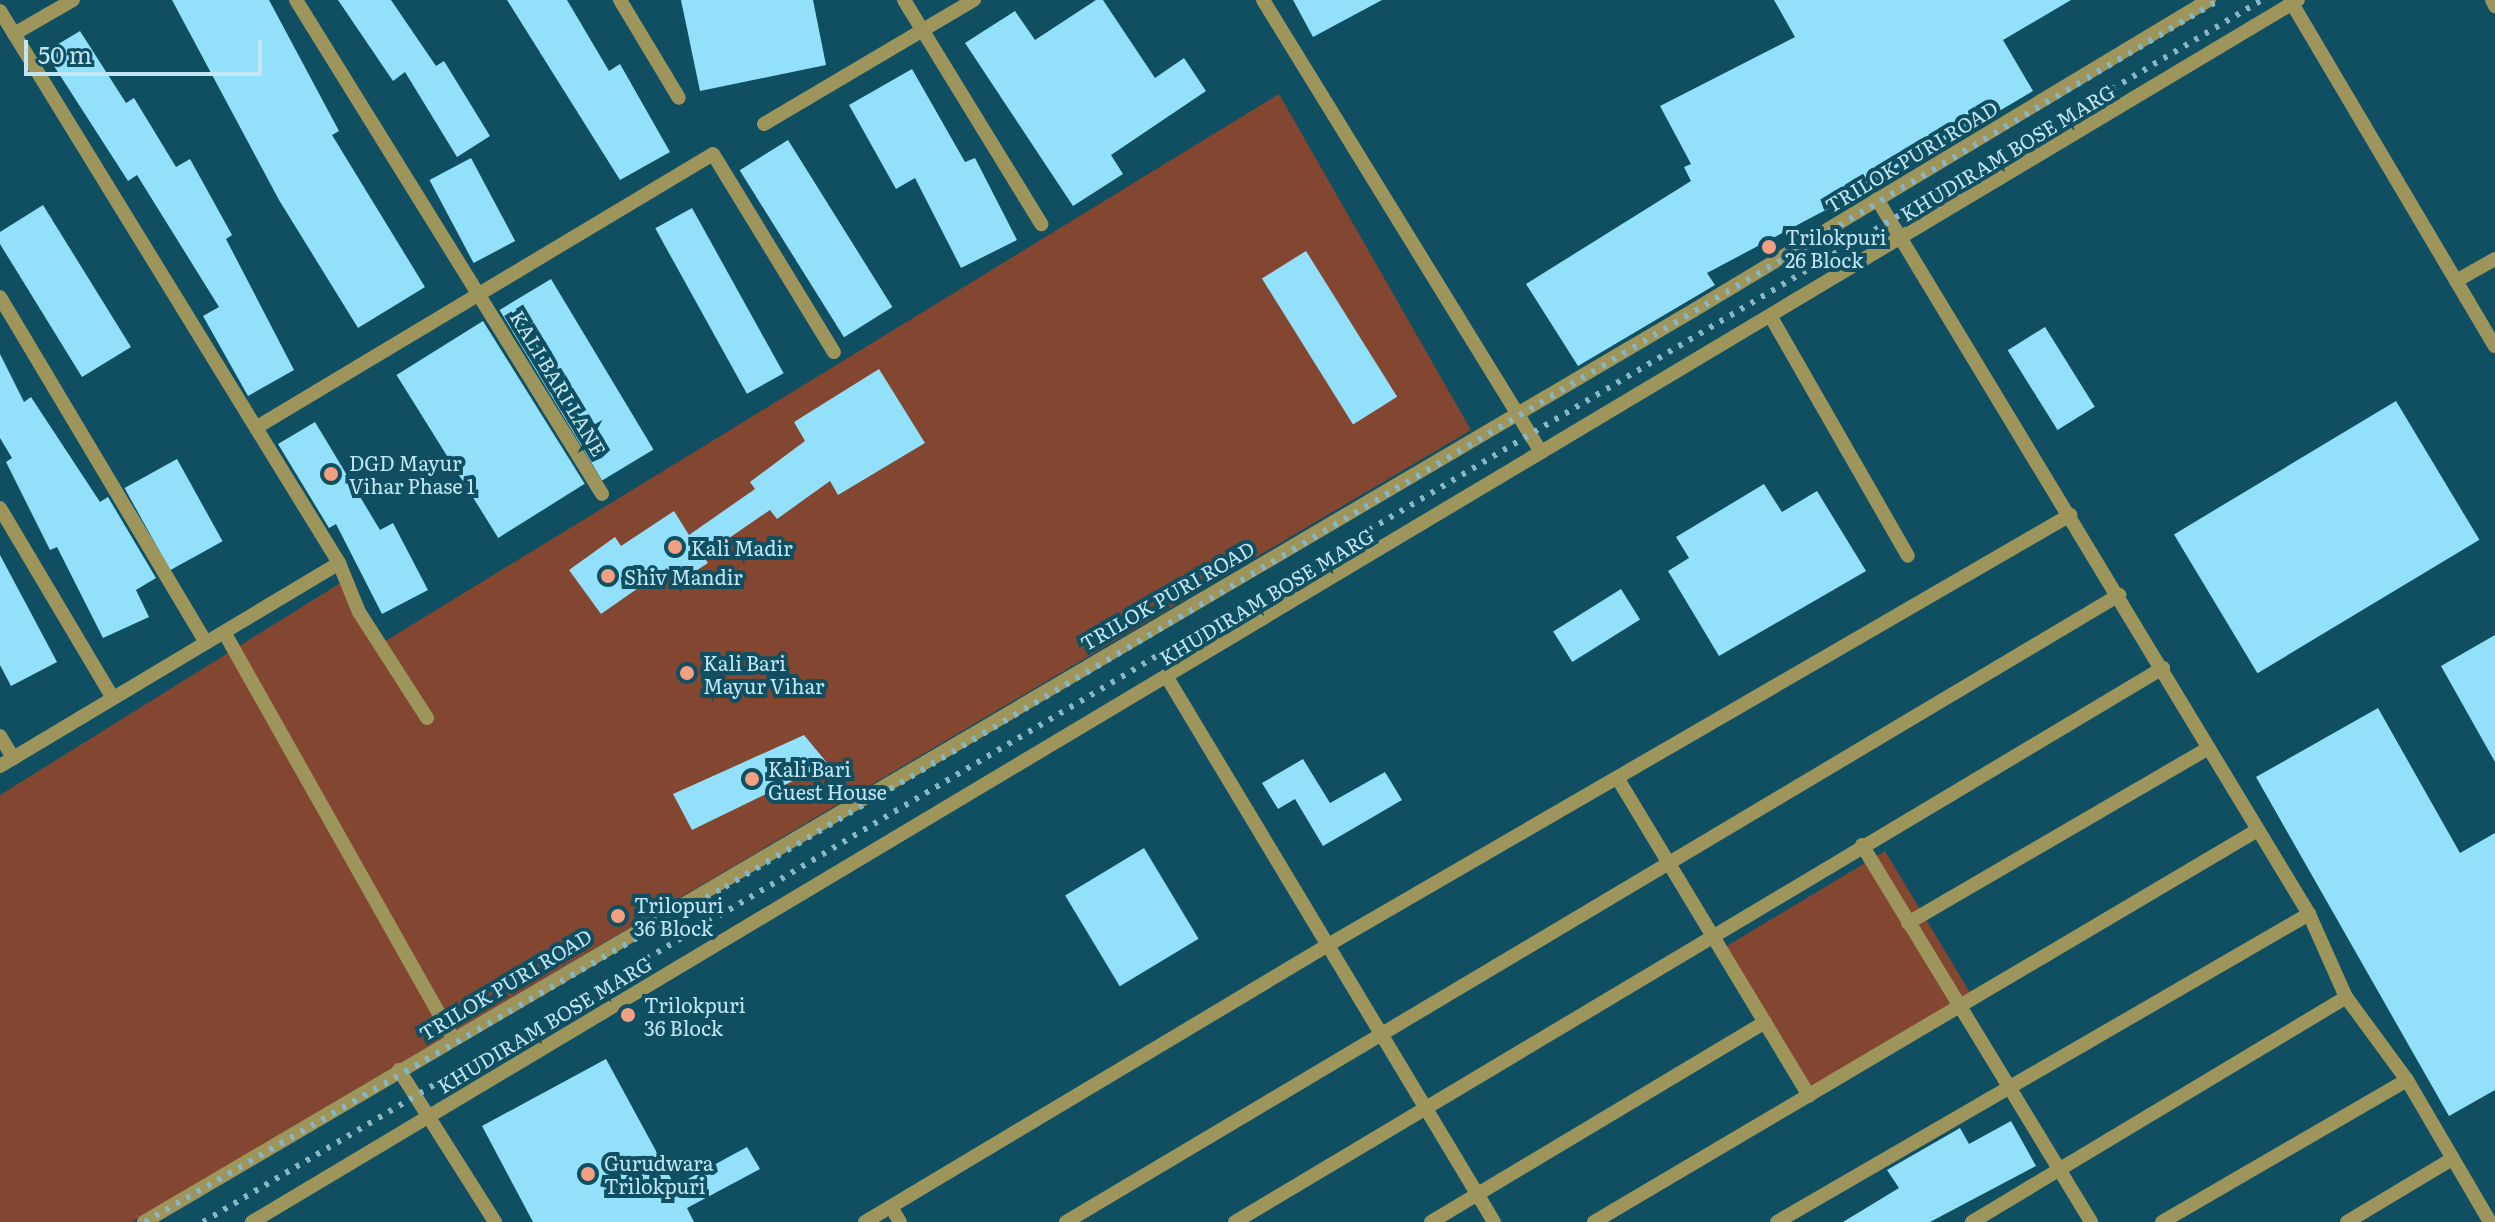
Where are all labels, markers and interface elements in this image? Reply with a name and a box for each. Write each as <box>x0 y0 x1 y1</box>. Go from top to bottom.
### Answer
scale bar <box>28 24 266 74</box>
text: 50 m <box>38 36 92 71</box>
street label: KHUDIRAM BOSE MARG <box>1896 78 2118 226</box>
street label: TRILOK PURI ROAD <box>1820 95 2002 217</box>
place label: Trilokpuri 26 Block <box>1785 224 1886 271</box>
marker: Trilokpuri 26 Block <box>1760 238 1778 256</box>
street label: KALI BARI LANE <box>506 306 612 460</box>
place label: DGD Mayur Vihar Phase 1 <box>349 450 475 497</box>
marker: DGD Mayur Vihar Phase 1 <box>320 463 342 485</box>
street label: KHUDIRAM BOSE MARG <box>1155 522 1377 670</box>
place label: Kali Madir <box>691 535 793 559</box>
street label: TRILOK PURI ROAD <box>1076 535 1258 655</box>
marker: Kali Madir <box>666 538 684 556</box>
place label: Shiv Mandir <box>624 564 743 588</box>
marker: Shiv Mandir <box>599 567 617 585</box>
place label: Kali Bari Mayur Vihar <box>703 650 824 697</box>
marker: Kali Bari Mayur Vihar <box>678 664 696 682</box>
place label: Kali Bari Guest House <box>768 756 887 803</box>
marker: Kali Bari Guest House <box>743 770 761 788</box>
place label: Trilopuri 36 Block <box>634 892 723 939</box>
marker: Trilopuri 36 Block <box>609 907 627 925</box>
street label: TRILOK PURI ROAD <box>414 923 596 1045</box>
street label: KHUDIRAM BOSE MARG <box>433 950 655 1098</box>
place label: Trilokpuri 36 Block <box>644 992 745 1039</box>
marker: Trilokpuri 36 Block <box>619 1006 637 1024</box>
place label: Gurudwara Trilokpuri <box>604 1150 714 1197</box>
marker: Gurudwara Trilokpuri <box>579 1165 597 1183</box>

